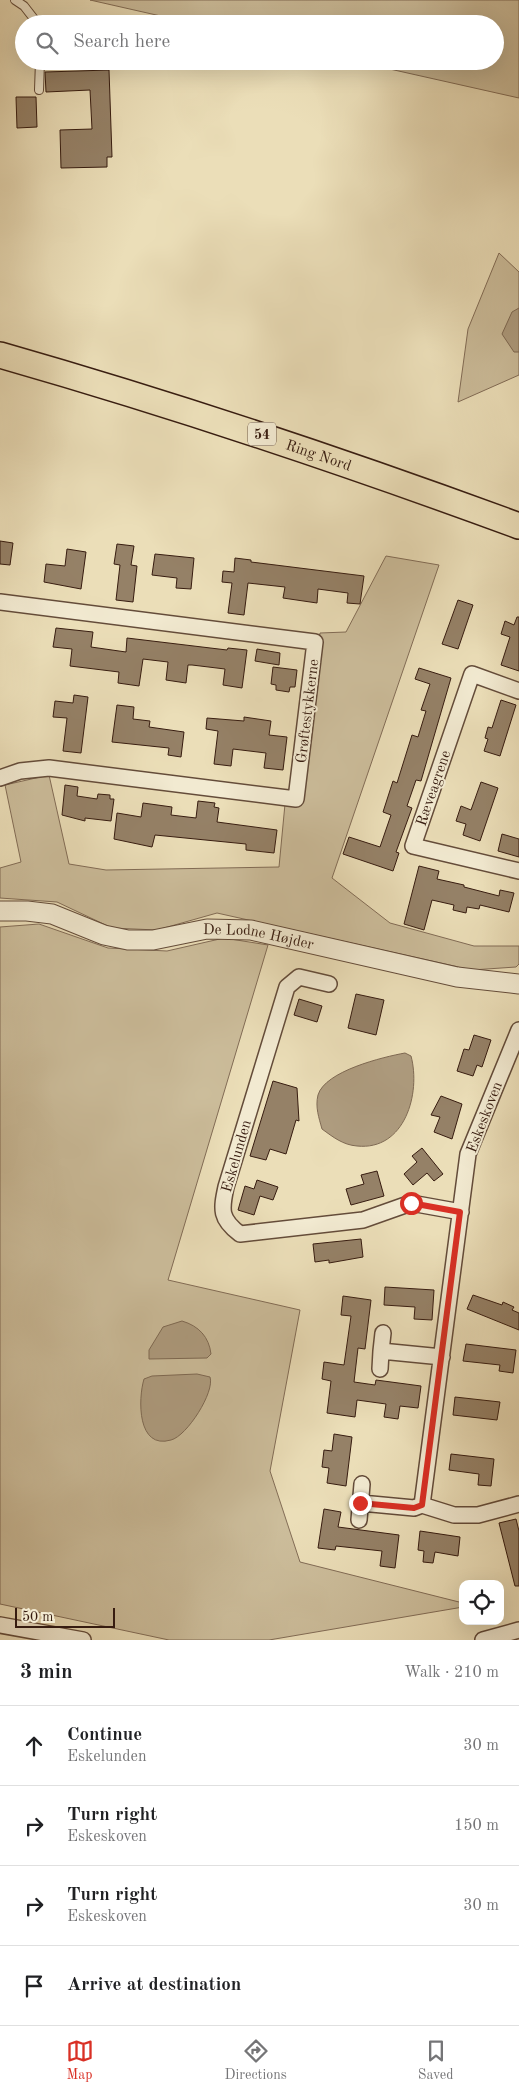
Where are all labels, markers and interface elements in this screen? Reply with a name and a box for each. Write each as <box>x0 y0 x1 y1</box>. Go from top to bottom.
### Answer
search box <box>15 15 504 70</box>
icon: search <box>33 29 61 57</box>
text: Search here <box>73 33 170 52</box>
road number: 54 <box>248 422 276 446</box>
street label: Ring Nord <box>283 438 353 475</box>
street label: Grøftestykkerne <box>295 658 322 764</box>
street label: Ræveagrene <box>414 749 454 828</box>
street label: De Lodne Højder <box>203 923 315 953</box>
street label: Eskeskoven <box>465 1080 506 1155</box>
street label: Eskelunden <box>220 1119 255 1194</box>
route start <box>400 1192 423 1215</box>
route end <box>349 1492 372 1515</box>
map controls <box>459 1580 504 1625</box>
button: locate <box>459 1580 504 1625</box>
scale bar <box>15 1605 115 1628</box>
text: 50 m <box>22 1610 53 1624</box>
text: 3 min <box>20 1662 73 1683</box>
text: Walk · 210 m <box>404 1665 499 1681</box>
text: Continue <box>67 1726 142 1745</box>
icon: ahead <box>20 1732 48 1760</box>
text: 30 m <box>463 1738 499 1754</box>
text: Eskelunden <box>67 1749 147 1765</box>
text: Turn right <box>67 1806 157 1825</box>
icon: right <box>20 1812 48 1840</box>
text: 150 m <box>454 1818 499 1834</box>
text: Eskeskoven <box>67 1829 147 1845</box>
text: Turn right <box>67 1886 157 1905</box>
icon: right <box>20 1892 48 1920</box>
text: 30 m <box>463 1898 499 1914</box>
text: Eskeskoven <box>67 1909 147 1925</box>
icon: arrive <box>20 1972 48 2000</box>
text: Arrive at destination <box>67 1976 241 1995</box>
tab: Map <box>66 2037 94 2084</box>
tab: Directions <box>225 2037 287 2084</box>
tab: Saved <box>418 2037 453 2084</box>

